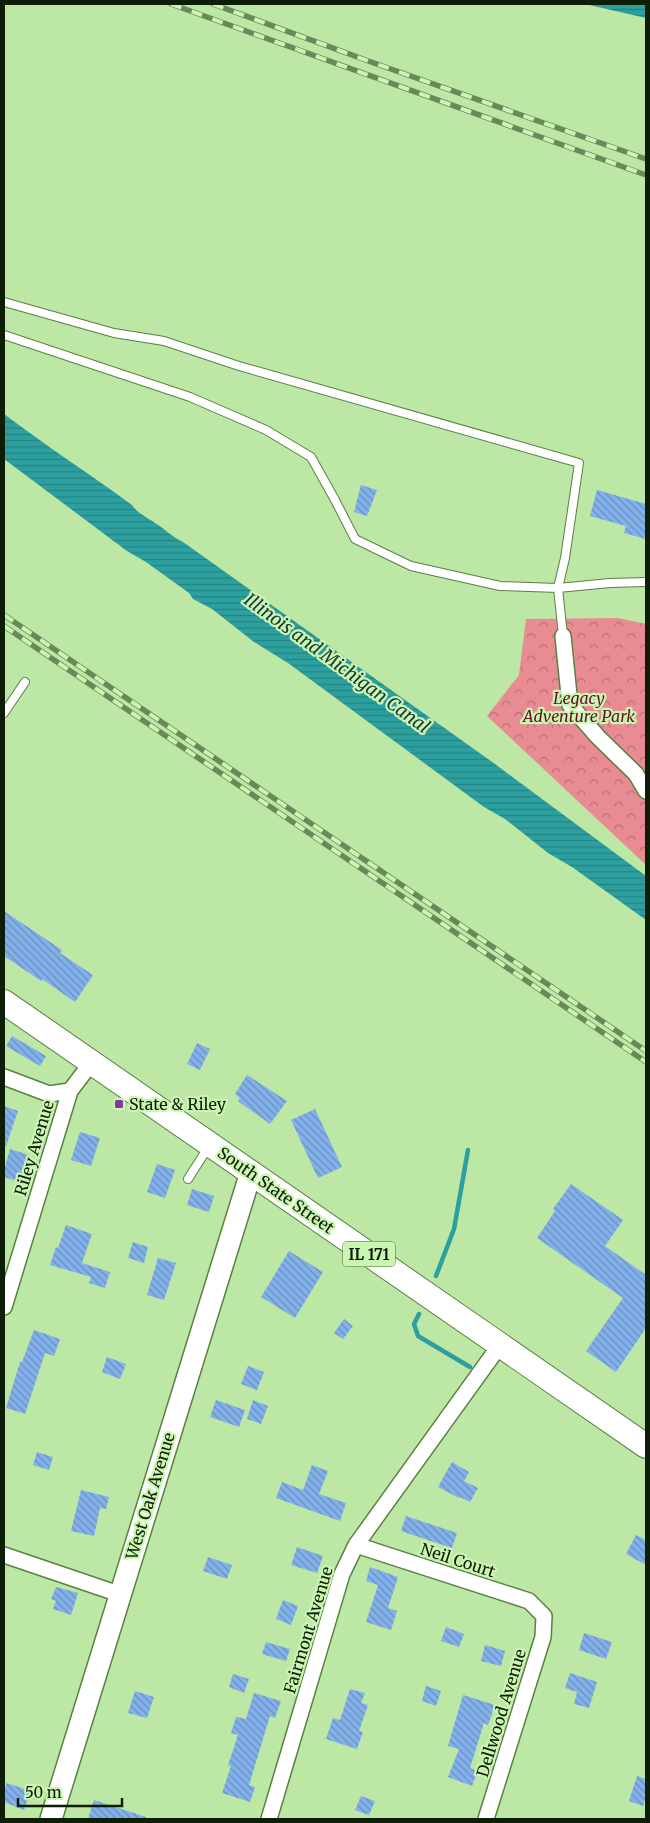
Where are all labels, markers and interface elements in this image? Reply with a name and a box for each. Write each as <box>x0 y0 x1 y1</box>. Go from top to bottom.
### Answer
water label: Illinois and Michigan Canal <box>240 588 434 738</box>
park label: Legacy Adventure Park <box>521 688 635 726</box>
place label: State & Riley <box>129 1094 227 1114</box>
street label: Riley Avenue <box>10 1098 58 1198</box>
marker: State & Riley <box>113 1098 125 1110</box>
street label: South State Street <box>214 1142 339 1238</box>
road number: IL 171 <box>343 1242 395 1266</box>
street label: West Oak Avenue <box>121 1430 179 1563</box>
street label: Neil Court <box>418 1539 499 1582</box>
street label: Fairmont Avenue <box>279 1564 337 1696</box>
street label: Dellwood Avenue <box>472 1647 530 1779</box>
scale bar <box>18 1776 121 1808</box>
text: 50 m <box>25 1783 62 1802</box>

